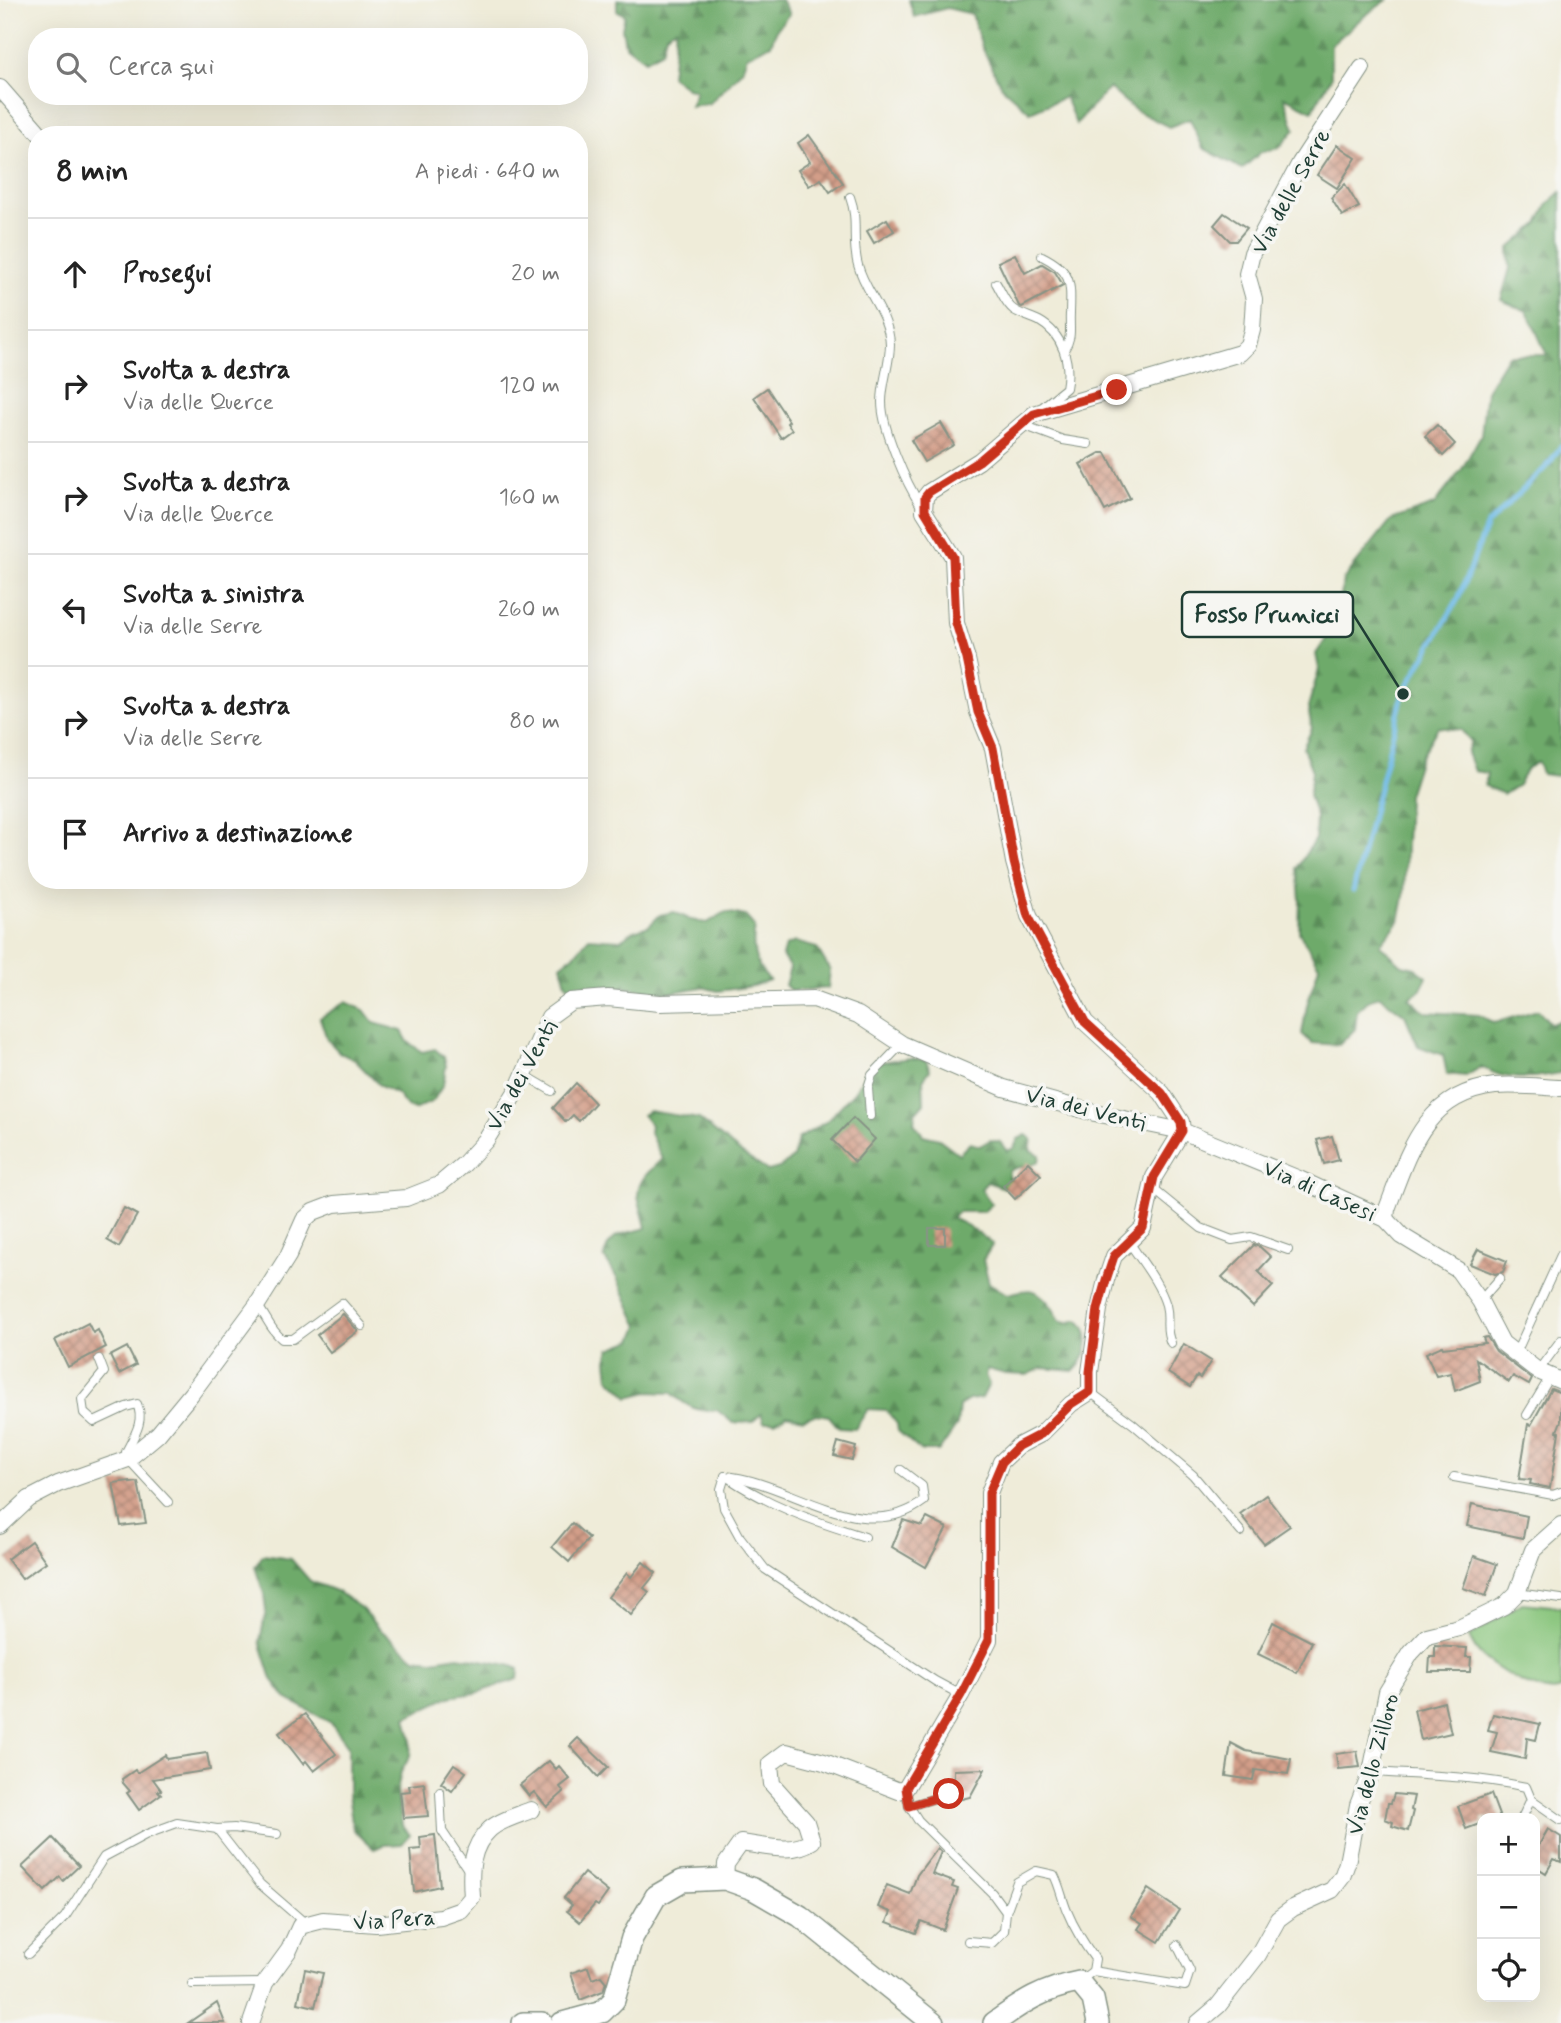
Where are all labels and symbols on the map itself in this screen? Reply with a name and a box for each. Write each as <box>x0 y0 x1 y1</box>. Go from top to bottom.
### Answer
street label: Via delle Serre <box>1245 124 1339 260</box>
route end <box>1101 374 1132 405</box>
callout: Fosso Prunicci <box>1182 592 1353 637</box>
text: Fosso Prunicci <box>1195 600 1340 631</box>
street label: Via dei Venti <box>480 1015 566 1137</box>
street label: Via dei Venti <box>1022 1081 1149 1139</box>
street label: Via di Casesi <box>1258 1154 1380 1230</box>
street label: Via dello Zilloro <box>1341 1690 1407 1839</box>
route start <box>933 1778 964 1809</box>
street label: Via Pera <box>352 1903 436 1939</box>

